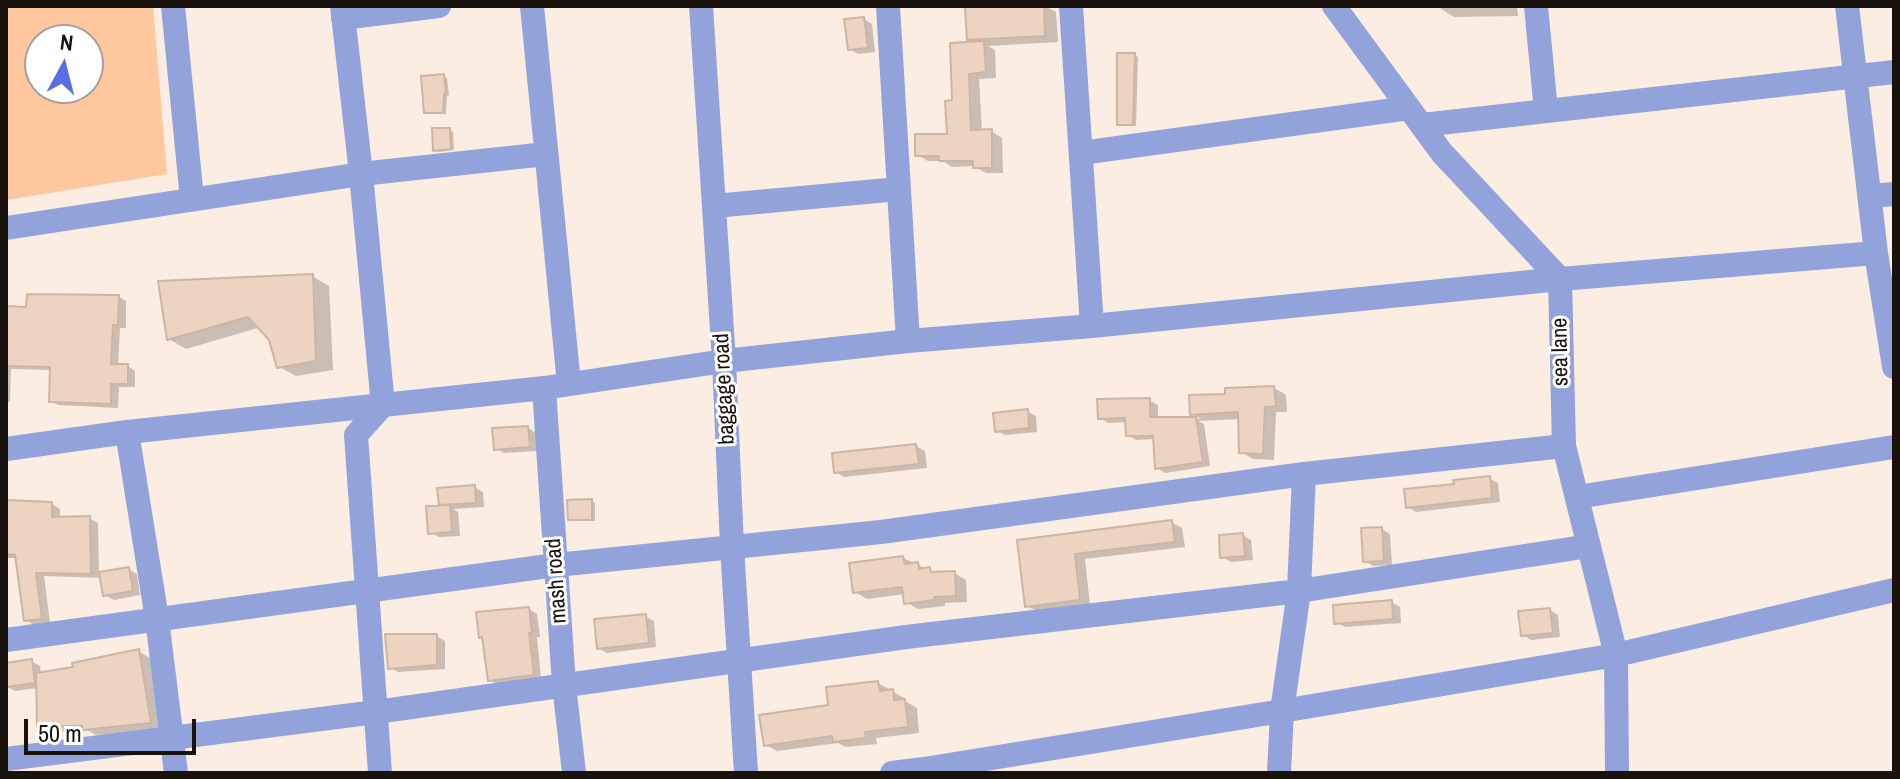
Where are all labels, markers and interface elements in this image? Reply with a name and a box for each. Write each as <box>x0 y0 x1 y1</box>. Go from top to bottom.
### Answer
north arrow <box>24 24 104 104</box>
text: N <box>58 26 75 58</box>
street label: sea lane <box>1547 318 1575 386</box>
street label: baggage road <box>709 333 741 445</box>
street label: mash road <box>541 538 573 624</box>
scale bar <box>28 703 200 753</box>
text: 50 m <box>38 717 82 749</box>

